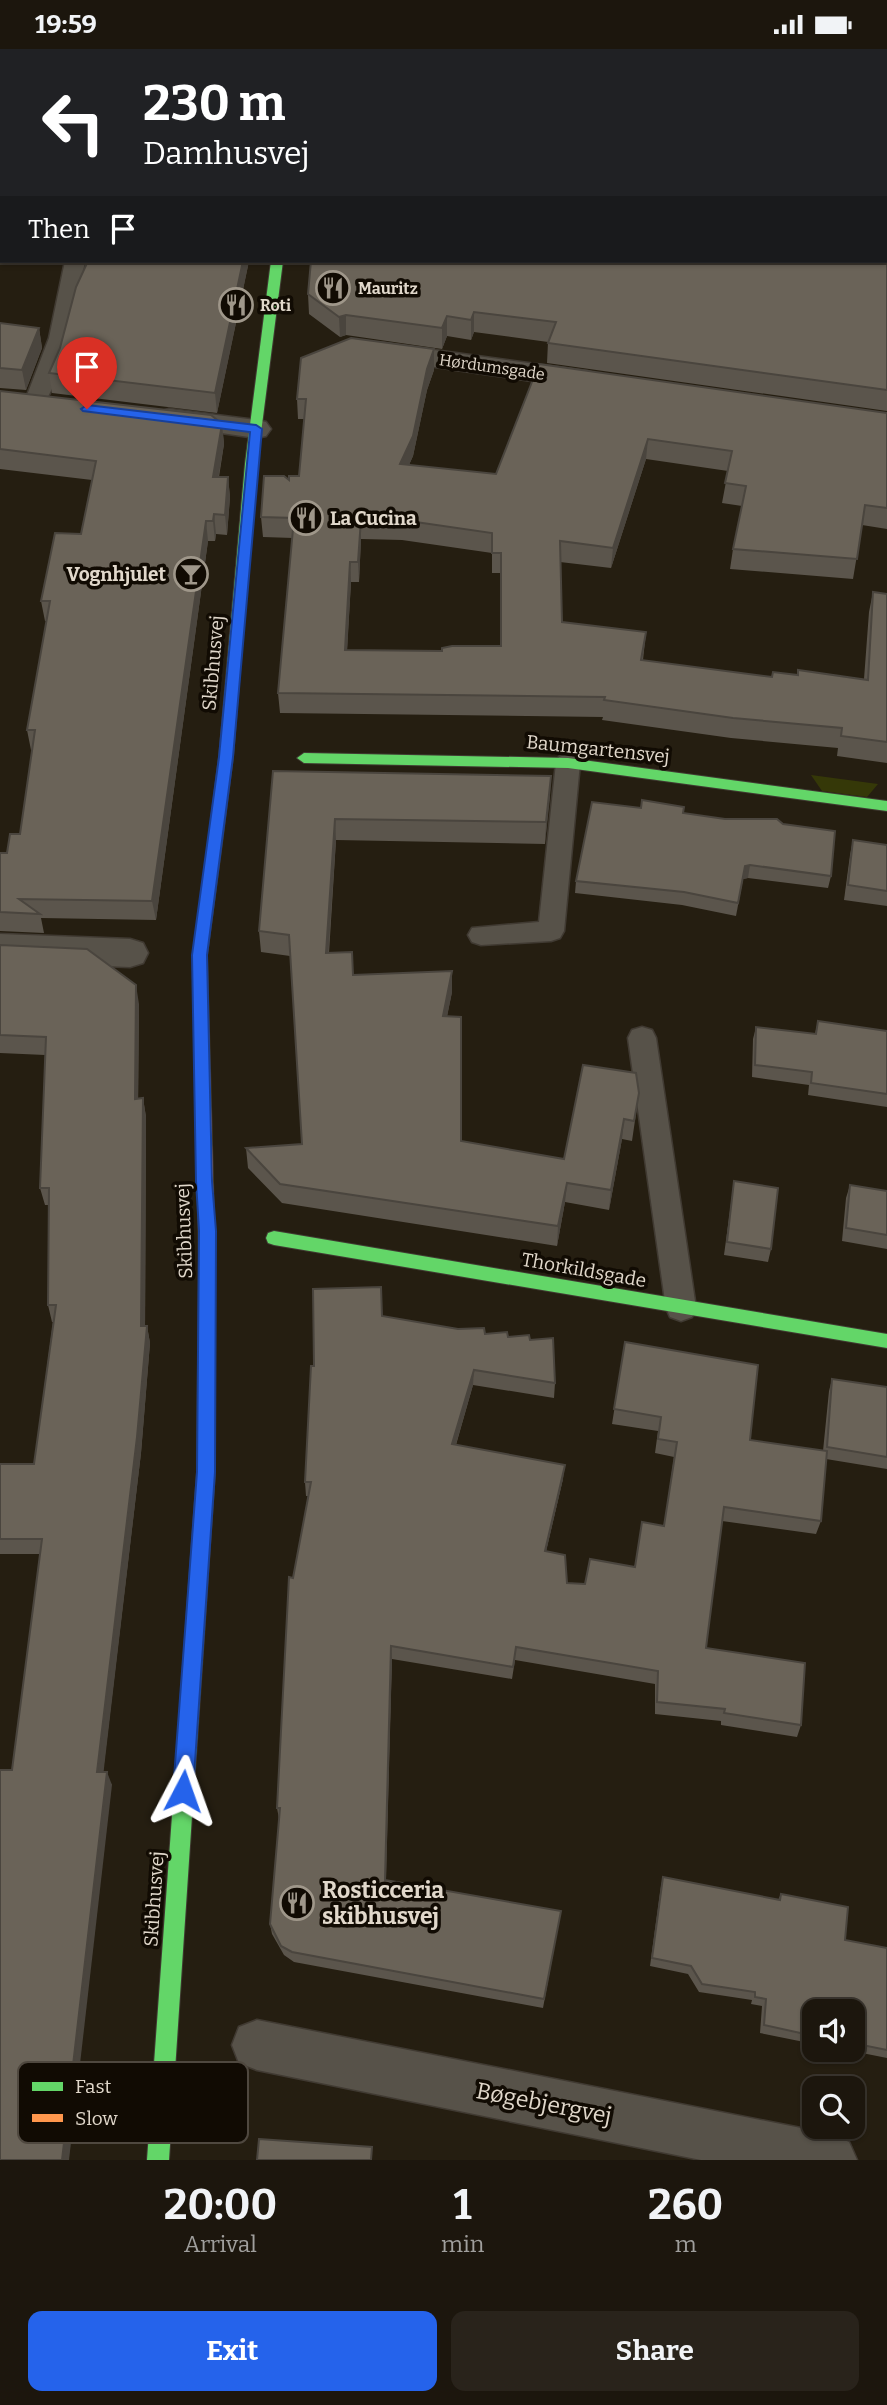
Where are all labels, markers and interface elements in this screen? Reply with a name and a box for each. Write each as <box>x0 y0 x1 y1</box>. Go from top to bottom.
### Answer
text: 19:59 <box>35 9 97 40</box>
text: 230 m <box>143 74 286 133</box>
icon: left <box>28 77 119 168</box>
text: Damhusvej <box>143 134 310 172</box>
icon: arrive <box>104 210 142 248</box>
text: Then <box>28 214 90 245</box>
restaurant icon: Mauritz <box>314 269 352 307</box>
place label: Mauritz <box>358 279 418 298</box>
restaurant icon: Roti <box>217 286 255 324</box>
place label: Roti <box>260 296 291 315</box>
pin <box>57 337 117 409</box>
icon: arrive <box>68 348 106 386</box>
street label: Hørdumsgade <box>438 350 546 384</box>
restaurant icon: La Cucina <box>287 499 325 537</box>
place label: La Cucina <box>330 507 417 530</box>
bar icon: Vognhjulet <box>172 555 210 593</box>
place label: Vognhjulet <box>66 563 166 586</box>
street label: Skibhusvej <box>197 614 229 712</box>
street label: Baumgartensvej <box>525 730 671 768</box>
street label: Skibhusvej <box>171 1183 197 1279</box>
street label: Thorkildsgade <box>520 1248 648 1292</box>
position arrow <box>146 1754 220 1828</box>
street label: Skibhusvej <box>139 1850 169 1948</box>
place label: Rosticceria skibhusvej <box>322 1876 444 1930</box>
restaurant icon: Rosticceria skibhusvej <box>278 1884 316 1922</box>
map controls <box>802 1999 865 2139</box>
button: sound <box>802 1999 865 2062</box>
legend <box>18 2062 248 2143</box>
text: Fast <box>75 2075 112 2098</box>
street label: Bøgebjergvej <box>474 2076 614 2130</box>
button: search <box>802 2076 865 2139</box>
text: Slow <box>75 2107 118 2130</box>
text: 20:00 <box>164 2180 277 2230</box>
text: 1 <box>454 2180 472 2230</box>
text: 260 <box>648 2180 723 2230</box>
text: Arrival <box>184 2230 257 2258</box>
text: min <box>441 2230 484 2258</box>
text: m <box>675 2230 697 2258</box>
button: Exit <box>28 2311 437 2391</box>
button: Share <box>451 2311 859 2391</box>

